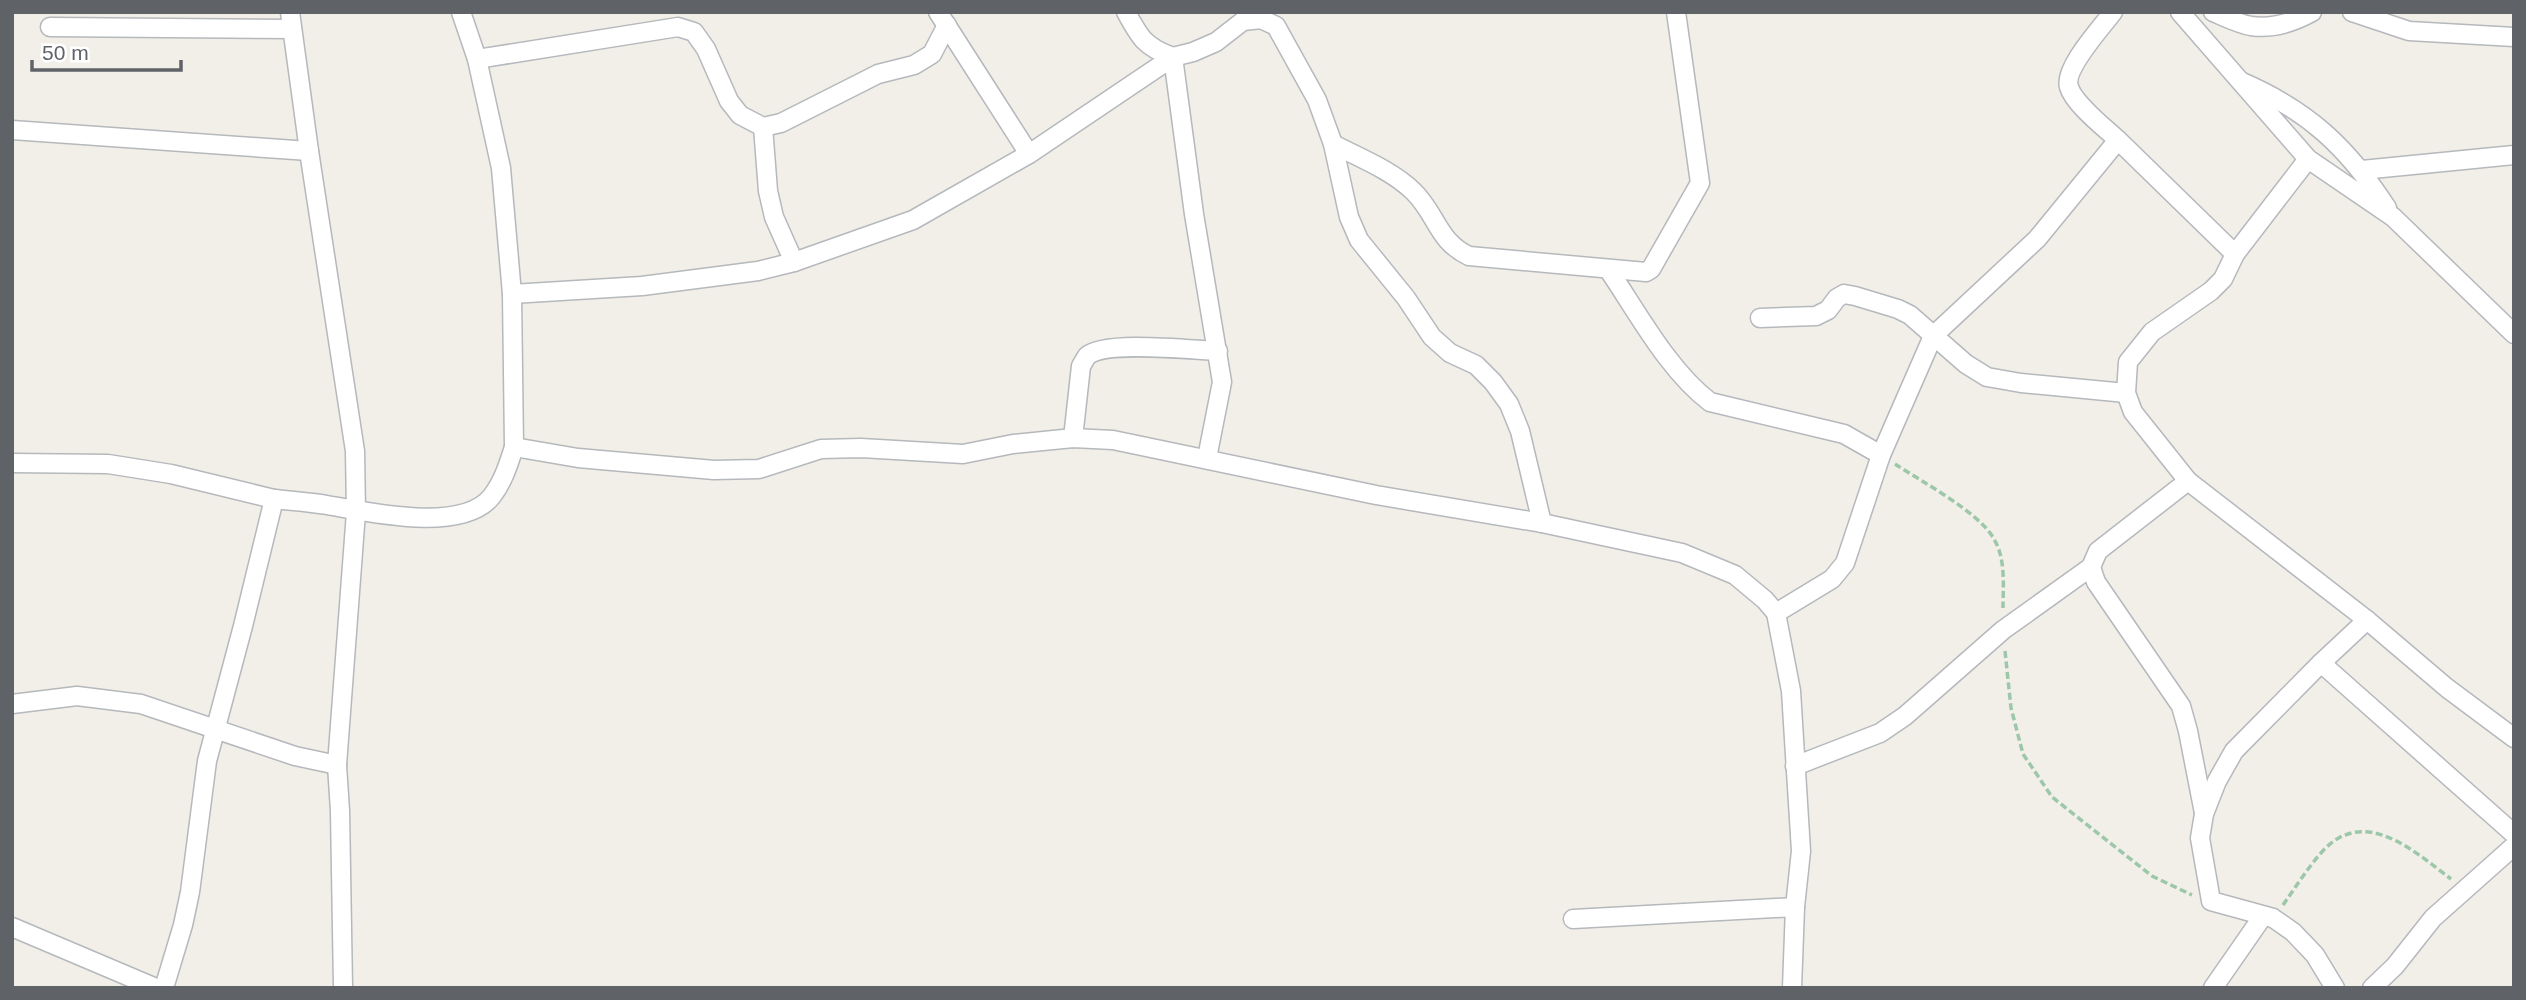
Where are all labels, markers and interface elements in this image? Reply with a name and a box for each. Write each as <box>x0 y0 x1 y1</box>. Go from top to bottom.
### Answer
scale bar <box>32 28 180 72</box>
text: 50 m <box>42 41 89 64</box>

